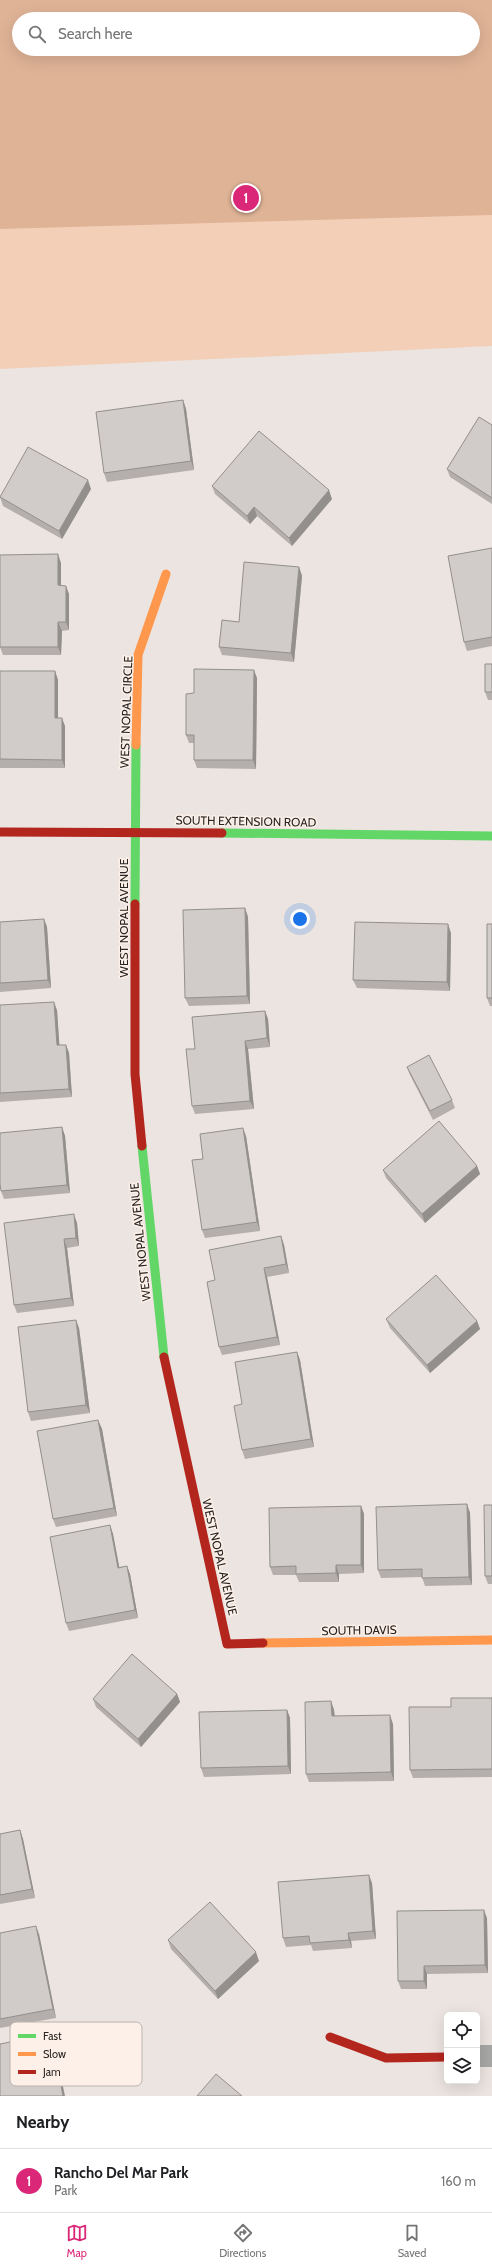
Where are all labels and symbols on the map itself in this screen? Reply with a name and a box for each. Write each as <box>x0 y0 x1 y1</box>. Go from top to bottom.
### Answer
pin: 1 <box>233 183 259 213</box>
street label: WEST NOPAL CIRCLE <box>117 655 135 768</box>
street label: SOUTH EXTENSION ROAD <box>176 812 317 830</box>
street label: WEST NOPAL AVENUE <box>116 858 131 977</box>
your location <box>290 909 310 929</box>
street label: WEST NOPAL AVENUE <box>126 1182 154 1302</box>
street label: WEST NOPAL AVENUE <box>199 1497 241 1617</box>
street label: SOUTH DAVIS <box>321 1622 397 1638</box>
legend <box>10 2022 142 2086</box>
text: Fast <box>43 2029 62 2043</box>
text: Slow <box>43 2047 66 2061</box>
text: Jam <box>42 2065 61 2079</box>

